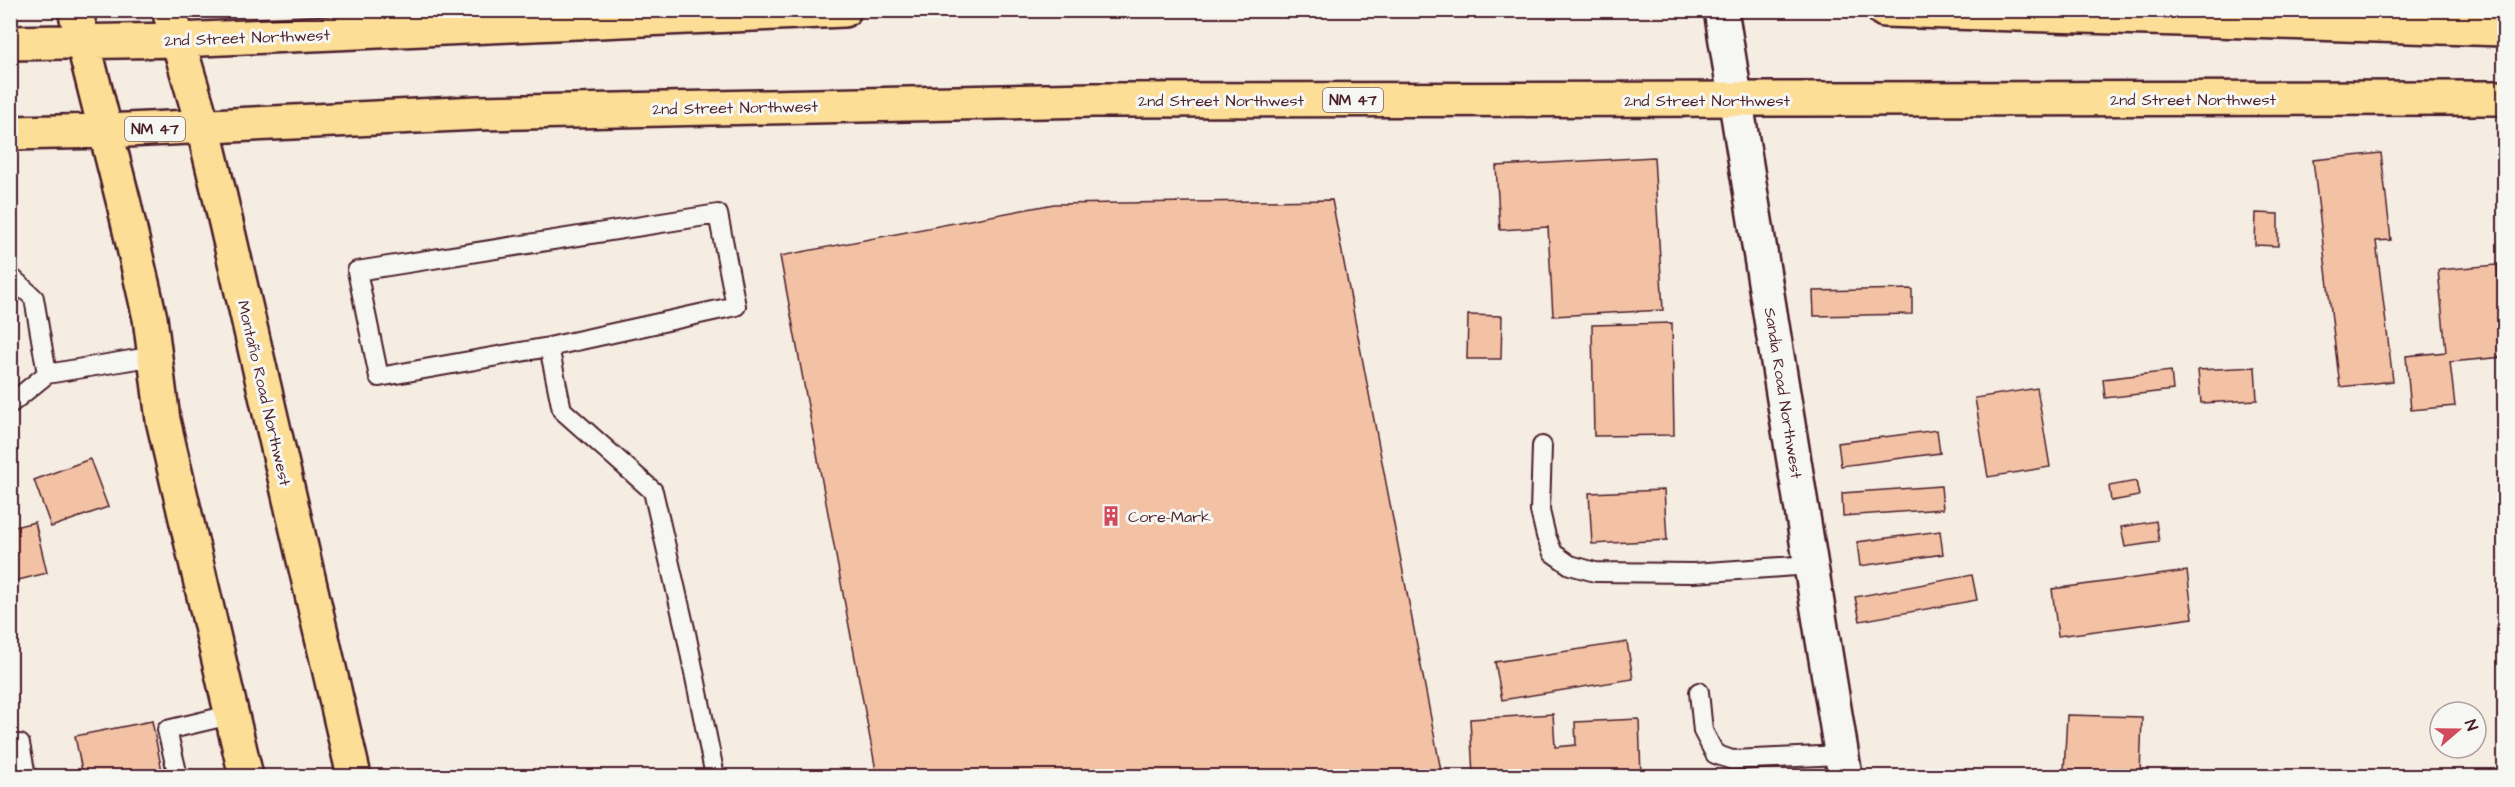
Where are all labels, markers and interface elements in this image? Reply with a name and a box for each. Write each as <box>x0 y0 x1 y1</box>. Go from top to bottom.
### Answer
street label: 2nd Street Northwest <box>164 24 331 52</box>
road number: NM 47 <box>1323 88 1383 112</box>
street label: 2nd Street Northwest <box>2110 89 2276 111</box>
street label: 2nd Street Northwest <box>1138 90 1304 112</box>
street label: 2nd Street Northwest <box>1624 90 1790 112</box>
street label: 2nd Street Northwest <box>652 96 819 120</box>
road number: NM 47 <box>125 117 185 141</box>
street label: Montaño Road Northwest <box>232 298 296 489</box>
street label: Sandia Road Northwest <box>1759 306 1807 481</box>
building icon: Core-Mark <box>1099 504 1123 528</box>
place label: Core-Mark <box>1128 506 1211 528</box>
north arrow <box>2428 700 2488 760</box>
text: N <box>2459 717 2483 734</box>

